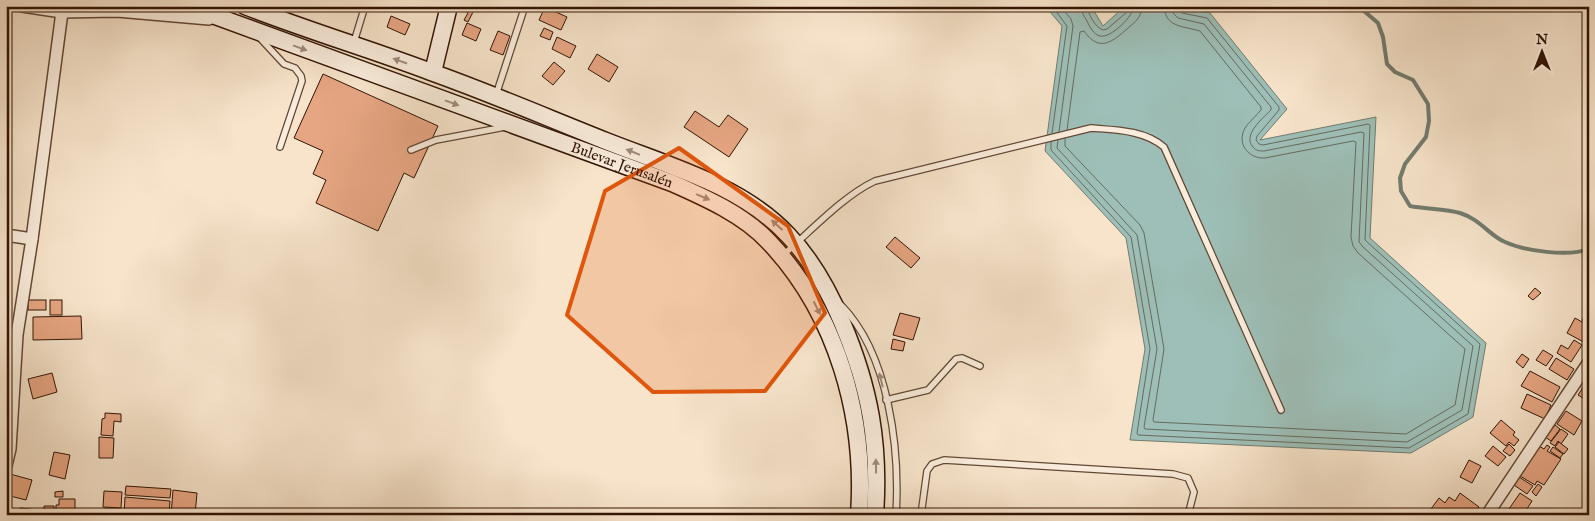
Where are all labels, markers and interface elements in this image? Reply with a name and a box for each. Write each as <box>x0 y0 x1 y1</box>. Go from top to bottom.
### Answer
north arrow <box>1518 28 1568 78</box>
text: N <box>1535 31 1548 49</box>
one-way arrow <box>292 45 307 52</box>
one-way arrow <box>392 57 407 65</box>
one-way arrow <box>445 100 460 107</box>
street label: Bulevar Jerusalén <box>568 137 676 192</box>
one-way arrow <box>625 148 640 156</box>
one-way arrow <box>696 193 710 201</box>
one-way arrow <box>770 219 783 230</box>
one-way arrow <box>813 301 821 315</box>
one-way arrow <box>877 373 885 388</box>
one-way arrow <box>872 458 880 474</box>

